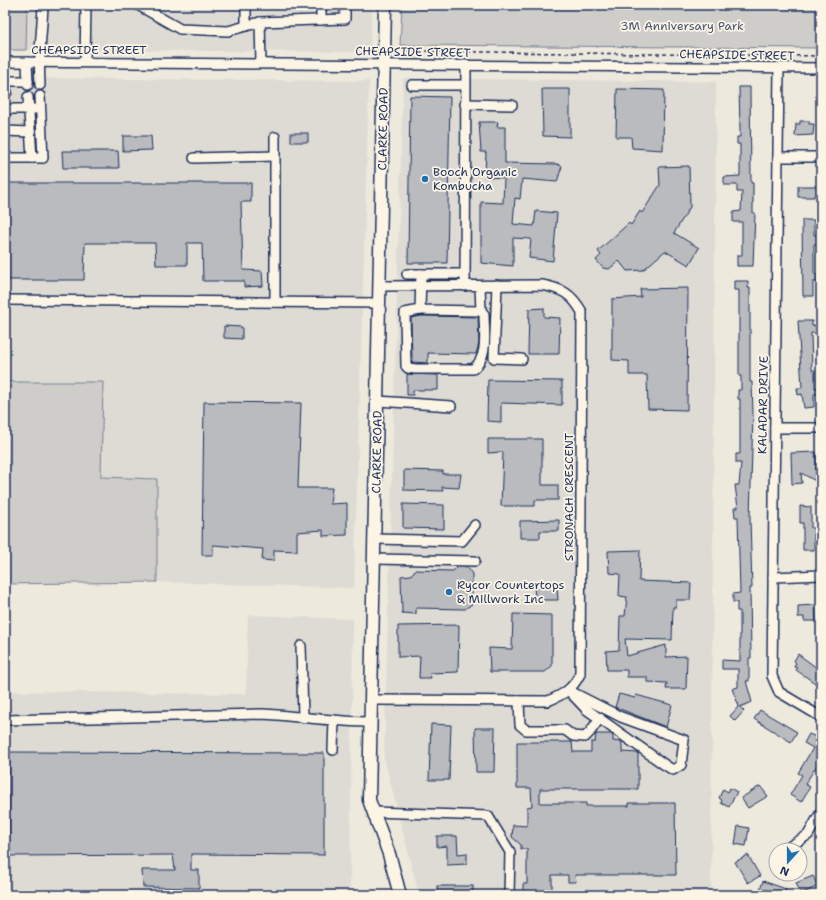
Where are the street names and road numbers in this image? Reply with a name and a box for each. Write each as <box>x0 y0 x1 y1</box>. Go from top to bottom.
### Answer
street label: CHEAPSIDE STREET <box>31 42 147 58</box>
street label: CHEAPSIDE STREET <box>355 43 471 61</box>
street label: CHEAPSIDE STREET <box>679 46 795 64</box>
street label: CLARKE ROAD <box>374 87 392 171</box>
street label: KALADAR DRIVE <box>754 356 772 454</box>
street label: CLARKE ROAD <box>368 410 386 494</box>
street label: STRONACH CRESCENT <box>561 432 577 561</box>

